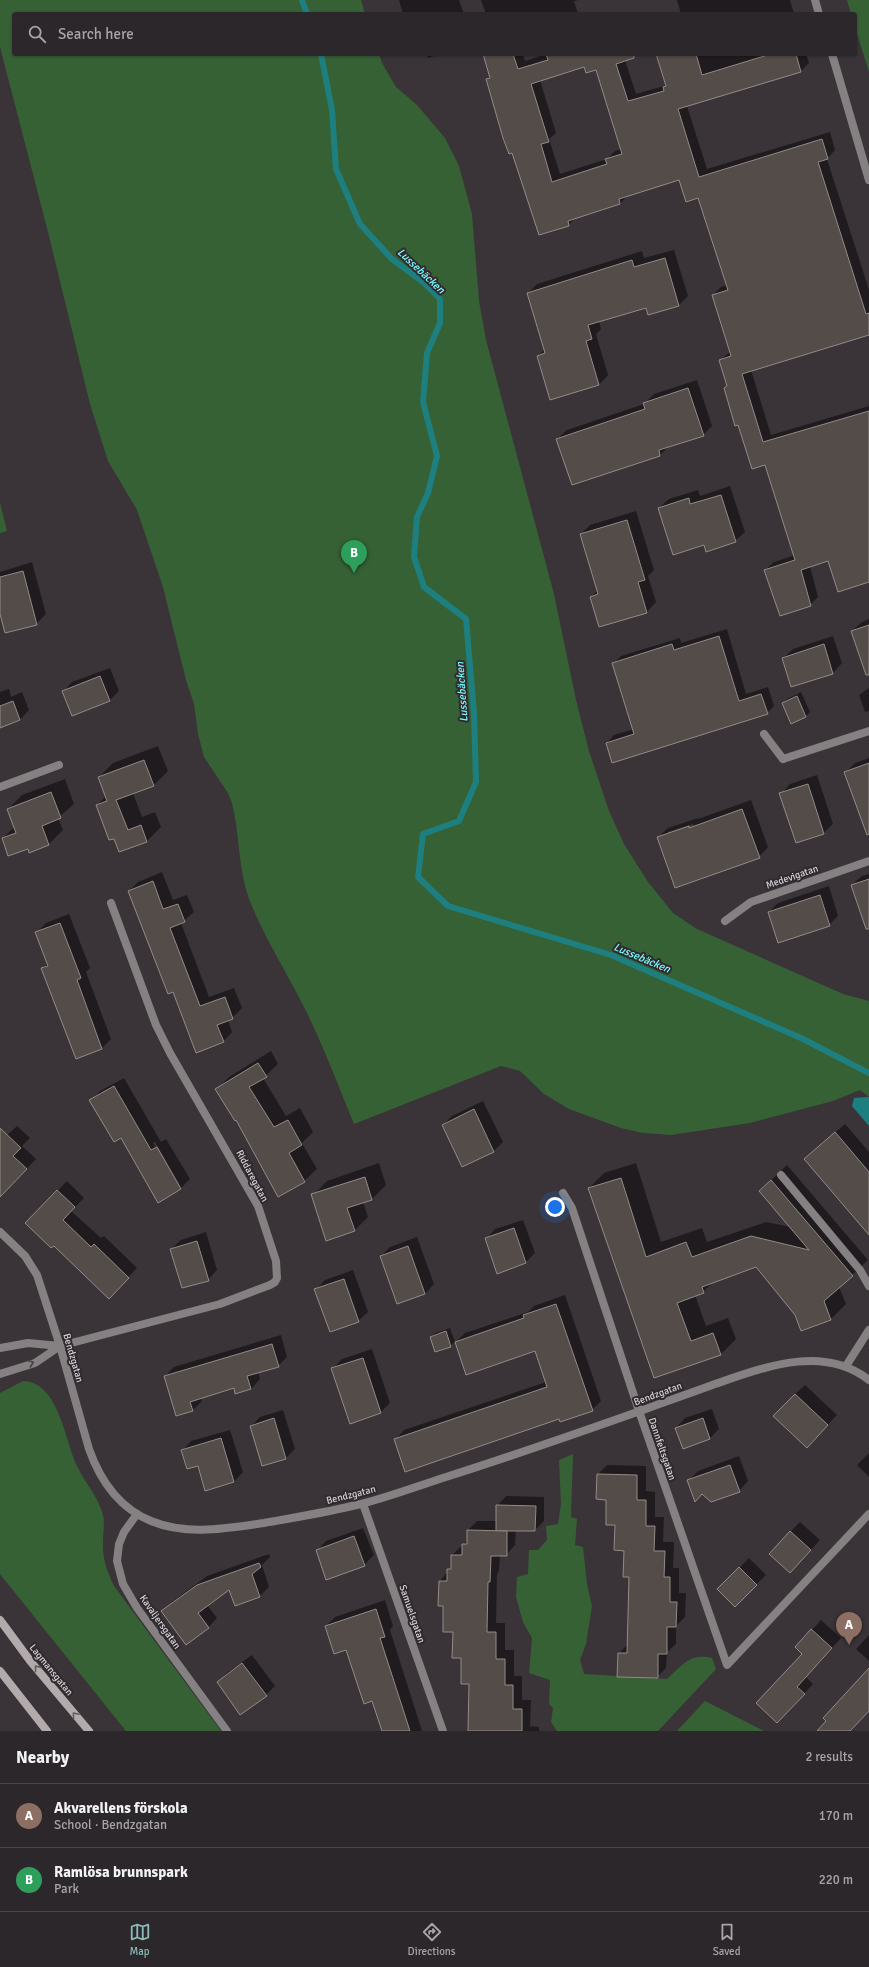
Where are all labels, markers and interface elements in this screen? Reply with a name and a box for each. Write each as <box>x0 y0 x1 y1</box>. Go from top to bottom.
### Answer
search box <box>12 12 857 56</box>
icon: search <box>26 23 48 45</box>
text: Search here <box>58 25 134 43</box>
water label: Lussebäcken <box>395 246 448 297</box>
pin: B <box>341 540 367 573</box>
water label: Lussebäcken <box>453 661 471 722</box>
street label: Medevigatan <box>764 862 820 892</box>
water label: Lussebäcken <box>612 940 673 976</box>
street label: Riddaregatan <box>233 1148 271 1204</box>
your location <box>545 1197 565 1217</box>
street label: Bendzgatan <box>60 1332 86 1384</box>
one-way arrow <box>28 1360 35 1368</box>
street label: Bendzgatan <box>632 1380 684 1408</box>
street label: Dannfeltsgatan <box>646 1416 678 1482</box>
street label: Bendzgatan <box>325 1483 377 1507</box>
street label: Samuelsgatan <box>396 1583 428 1645</box>
street label: Kavaljersgatan <box>137 1593 183 1651</box>
pin: A <box>836 1612 862 1645</box>
street label: Lagmansgatan <box>27 1642 75 1698</box>
one-way arrow <box>35 1666 42 1673</box>
one-way arrow <box>73 1712 80 1720</box>
text: Nearby <box>16 1747 69 1768</box>
text: 2 results <box>805 1749 853 1765</box>
text: Akvarellens förskola <box>54 1799 188 1817</box>
text: A <box>25 1808 33 1824</box>
text: 170 m <box>819 1808 853 1824</box>
text: School · Bendzgatan <box>54 1817 167 1833</box>
text: Ramlösa brunnspark <box>54 1863 188 1881</box>
text: B <box>25 1872 33 1888</box>
text: 220 m <box>819 1872 853 1888</box>
text: Park <box>54 1881 79 1897</box>
tab: Map <box>129 1921 151 1958</box>
tab: Directions <box>408 1921 456 1958</box>
tab: Saved <box>713 1921 740 1958</box>

